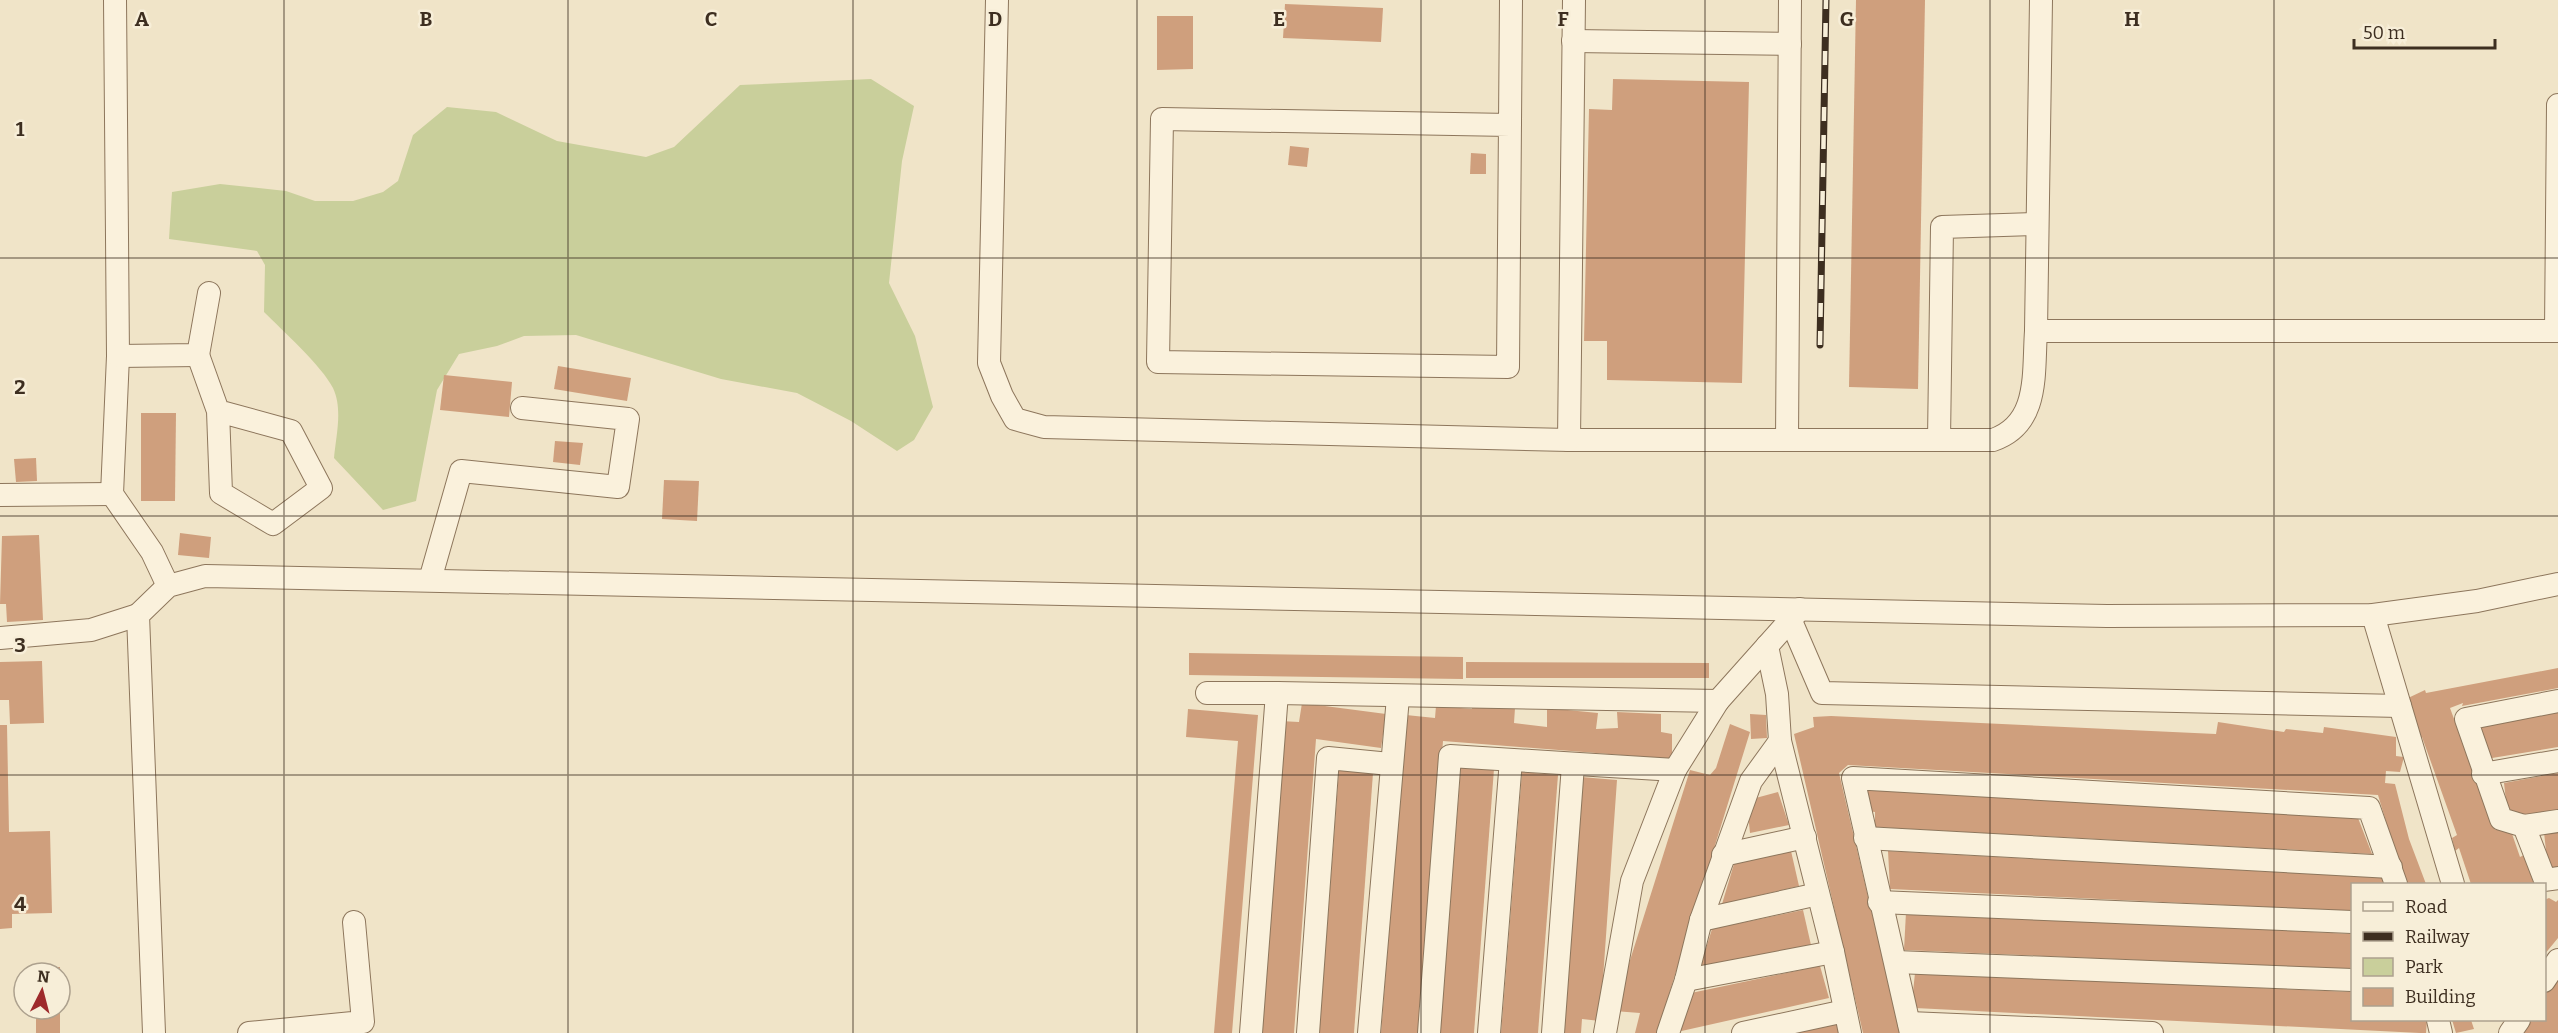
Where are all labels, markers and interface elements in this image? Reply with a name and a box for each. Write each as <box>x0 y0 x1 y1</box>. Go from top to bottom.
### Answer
text: A <box>135 7 150 31</box>
text: B <box>420 7 433 31</box>
text: C <box>705 7 717 31</box>
text: D <box>988 7 1002 31</box>
text: E <box>1273 7 1285 31</box>
text: F <box>1557 7 1569 31</box>
text: G <box>1840 7 1854 31</box>
text: H <box>2124 7 2140 31</box>
scale bar <box>2354 12 2495 50</box>
text: 50 m <box>2363 22 2405 44</box>
text: 1 <box>16 117 25 141</box>
text: 2 <box>14 375 26 399</box>
text: 3 <box>14 633 26 657</box>
legend <box>2351 883 2546 1021</box>
text: 4 <box>14 892 26 916</box>
text: Road <box>2405 896 2448 918</box>
text: Railway <box>2405 926 2470 948</box>
text: Park <box>2405 956 2444 978</box>
north arrow <box>12 961 72 1021</box>
text: N <box>36 966 51 987</box>
text: Building <box>2405 986 2476 1008</box>

